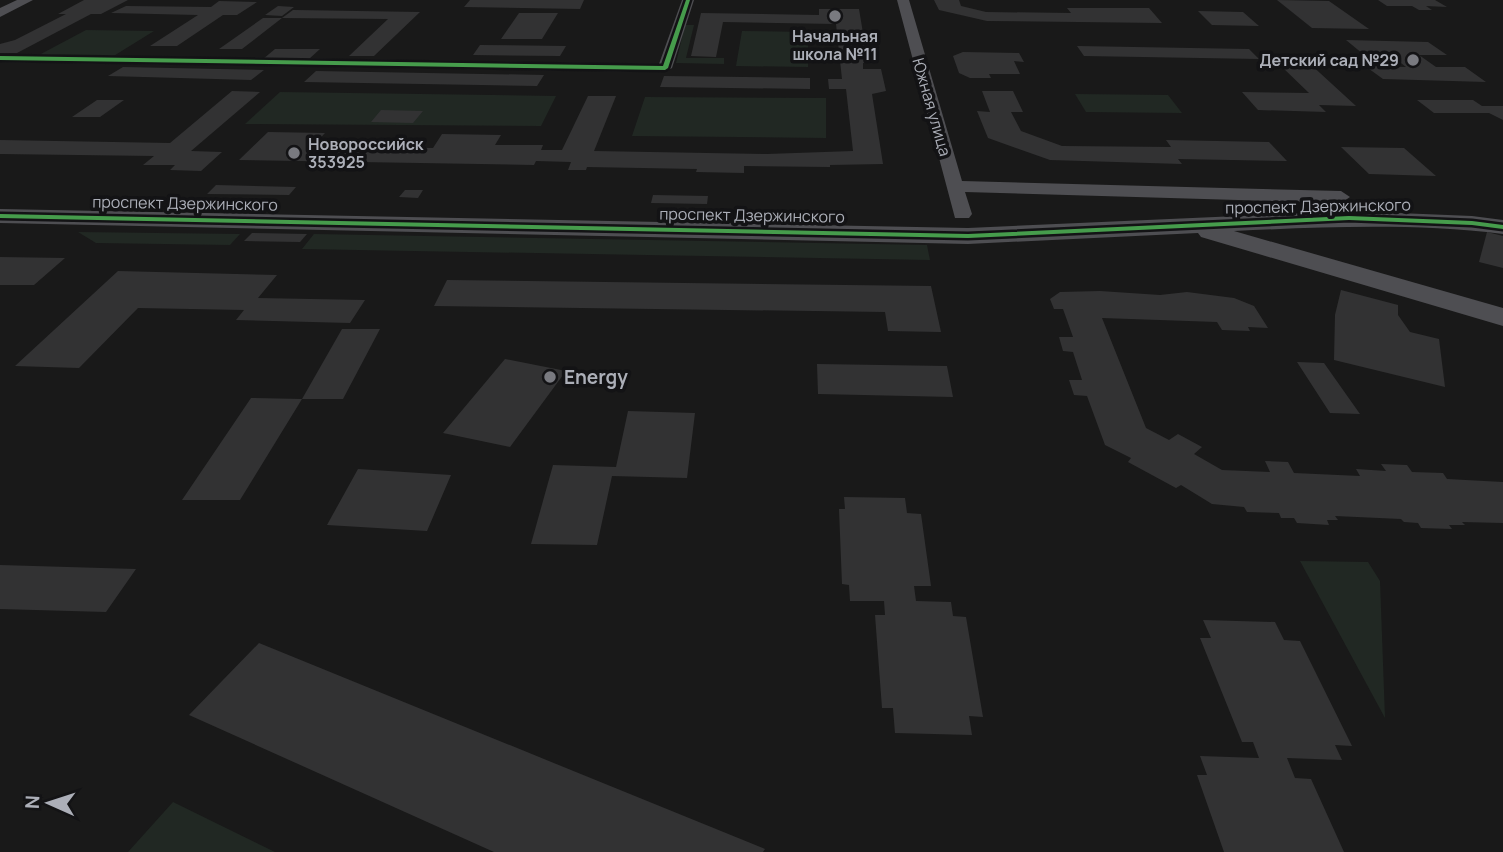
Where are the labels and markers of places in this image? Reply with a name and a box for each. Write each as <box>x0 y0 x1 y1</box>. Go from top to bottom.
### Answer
marker: Начальная школа №11 <box>827 8 843 24</box>
place label: Начальная школа №11 <box>792 25 878 65</box>
place label: Детский сад №29 <box>1260 49 1399 71</box>
marker: Детский сад №29 <box>1405 52 1421 68</box>
place label: Новороссийск 353925 <box>308 133 424 173</box>
marker: Новороссийск 353925 <box>286 145 302 161</box>
place label: Energy <box>564 364 628 390</box>
marker: Energy <box>542 369 558 385</box>

